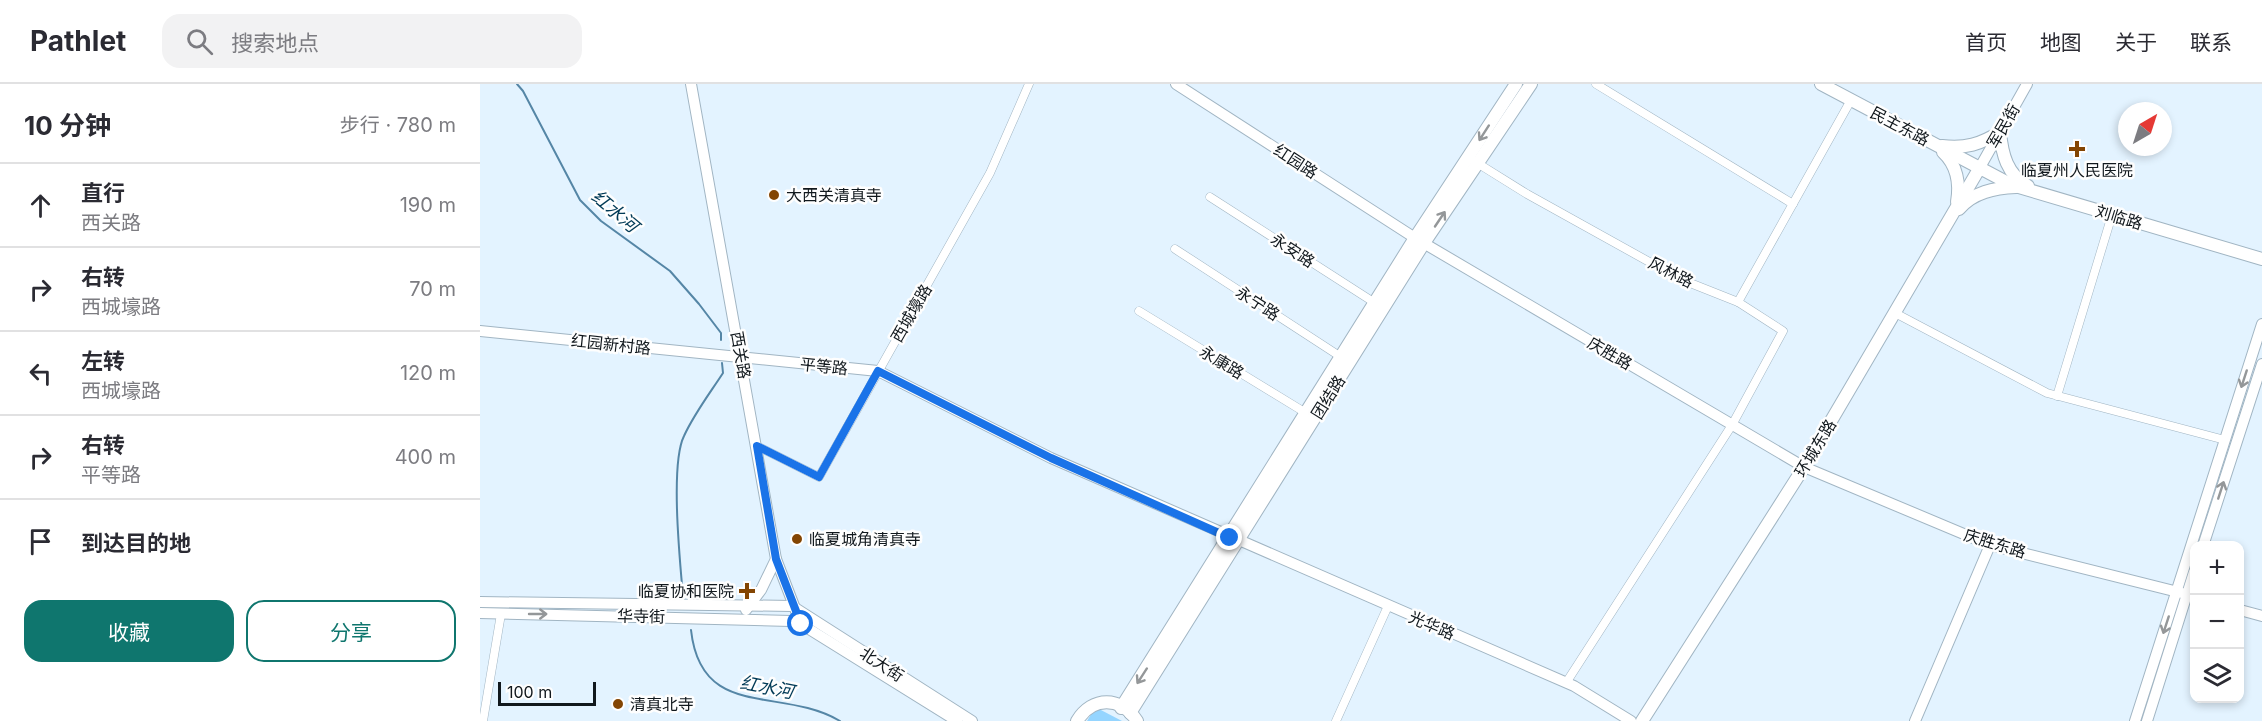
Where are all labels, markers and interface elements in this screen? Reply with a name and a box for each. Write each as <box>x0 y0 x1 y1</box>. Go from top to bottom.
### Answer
search box <box>162 14 582 68</box>
text: Pathlet <box>30 24 126 58</box>
icon: search <box>183 25 216 58</box>
text: 搜索地点 <box>231 30 319 56</box>
text: 首页 <box>1965 30 2007 55</box>
text: 地图 <box>2040 30 2082 55</box>
text: 关于 <box>2115 30 2157 55</box>
text: 联系 <box>2190 30 2232 55</box>
street label: 军民街 <box>1982 100 2024 152</box>
street label: 民主东路 <box>1867 102 1933 150</box>
north arrow <box>2118 102 2172 156</box>
text: 10 分钟 <box>24 110 111 141</box>
text: 步行 · 780 m <box>340 113 456 137</box>
one-way arrow <box>1477 124 1489 141</box>
street label: 红园路 <box>1270 140 1322 182</box>
marker: 临夏州人民医院 <box>2068 140 2086 158</box>
place label: 临夏州人民医院 <box>2021 160 2133 180</box>
text: 直行 <box>81 180 125 206</box>
place label: 大西关清真寺 <box>786 185 882 205</box>
water label: 红水河 <box>588 186 645 238</box>
marker: 大西关清真寺 <box>767 188 781 202</box>
icon: ahead <box>24 189 57 222</box>
text: 190 m <box>400 193 456 217</box>
street label: 刘临路 <box>2093 200 2145 234</box>
text: 西关路 <box>81 211 141 235</box>
one-way arrow <box>1435 211 1447 228</box>
street label: 永安路 <box>1267 229 1319 271</box>
street label: 风林路 <box>1645 252 1697 292</box>
text: 右转 <box>81 264 125 290</box>
icon: right <box>24 273 57 306</box>
text: 70 m <box>409 277 456 301</box>
street label: 西城壕路 <box>886 280 936 346</box>
street label: 永宁路 <box>1232 282 1284 324</box>
text: 西城壕路 <box>81 295 161 319</box>
street label: 红园新村路 <box>570 330 652 358</box>
street label: 西关路 <box>727 330 755 380</box>
street label: 庆胜路 <box>1584 332 1636 374</box>
street label: 永康路 <box>1196 341 1248 383</box>
text: 左转 <box>81 348 125 374</box>
street label: 平等路 <box>799 354 849 378</box>
icon: left <box>24 357 57 390</box>
text: 120 m <box>400 361 456 385</box>
one-way arrow <box>2238 369 2249 388</box>
street label: 团结路 <box>1307 371 1349 423</box>
text: 西城壕路 <box>81 379 161 403</box>
street label: 环城东路 <box>1790 415 1840 481</box>
text: 右转 <box>81 432 125 458</box>
icon: right <box>24 441 57 474</box>
text: 400 m <box>395 445 456 469</box>
text: 平等路 <box>81 463 141 487</box>
one-way arrow <box>2216 481 2227 500</box>
route end <box>1216 524 1242 550</box>
street label: 庆胜东路 <box>1961 524 2029 562</box>
icon: arrive <box>24 525 57 558</box>
place label: 临夏城角清真寺 <box>809 529 921 549</box>
text: 到达目的地 <box>81 530 191 556</box>
marker: 临夏城角清真寺 <box>790 532 804 546</box>
map controls <box>2190 541 2244 703</box>
button: + <box>2190 541 2244 595</box>
place label: 临夏协和医院 <box>638 581 734 601</box>
marker: 临夏协和医院 <box>738 582 756 600</box>
button: − <box>2190 595 2244 649</box>
button: 收藏 <box>24 600 234 662</box>
button: 分享 <box>246 600 456 662</box>
street label: 华寺街 <box>617 606 665 626</box>
street label: 光华路 <box>1406 606 1458 644</box>
one-way arrow <box>528 608 548 620</box>
route start <box>787 610 813 636</box>
one-way arrow <box>2160 615 2171 634</box>
street label: 北大街 <box>856 643 908 685</box>
button: layers <box>2190 649 2244 703</box>
one-way arrow <box>1135 667 1147 684</box>
water label: 红水河 <box>738 672 798 703</box>
scale bar <box>498 679 596 706</box>
text: 100 m <box>507 682 552 702</box>
place label: 清真北寺 <box>630 694 694 714</box>
marker: 清真北寺 <box>611 697 625 711</box>

